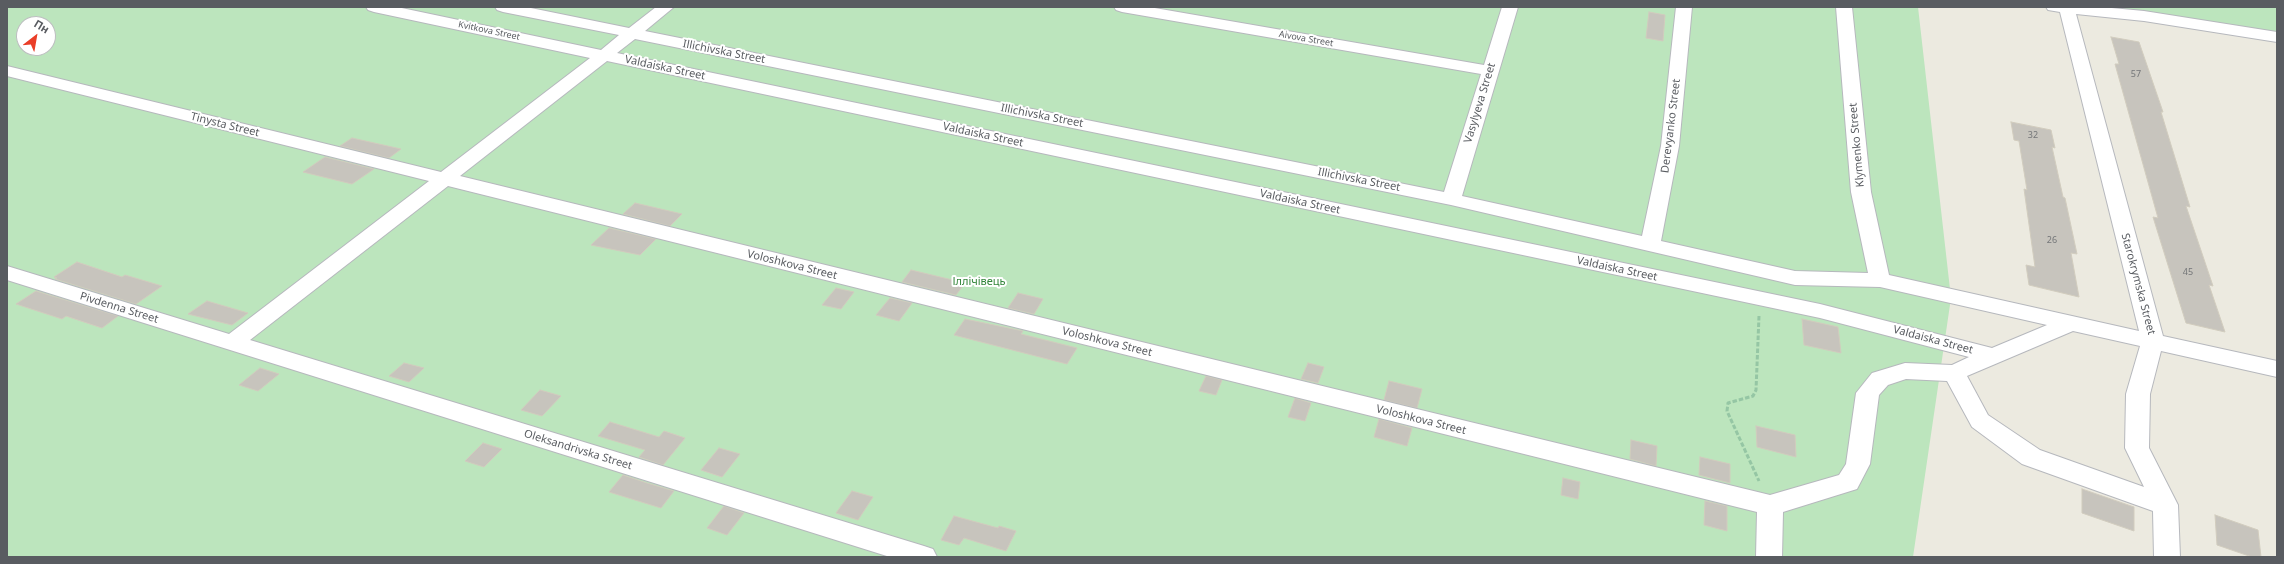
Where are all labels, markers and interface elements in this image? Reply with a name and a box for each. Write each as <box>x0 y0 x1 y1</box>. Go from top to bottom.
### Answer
north arrow <box>16 16 56 56</box>
text: Пн <box>31 16 52 37</box>
street label: Kvitkova Street <box>457 19 521 43</box>
street label: Aivova Street <box>1278 29 1334 49</box>
street label: Illichivska Street <box>682 38 766 66</box>
street label: Valdaiska Street <box>623 53 707 83</box>
street label: Vasylyeva Street <box>1462 61 1498 145</box>
house number: 57 <box>2131 69 2141 79</box>
street label: Derevyanko Street <box>1659 78 1683 174</box>
street label: Illichivska Street <box>1000 102 1084 130</box>
street label: Klymenko Street <box>1847 102 1867 188</box>
street label: Tinysta Street <box>189 110 261 140</box>
street label: Valdaiska Street <box>941 120 1025 150</box>
house number: 32 <box>2028 130 2038 140</box>
street label: Illichivska Street <box>1317 166 1401 194</box>
street label: Valdaiska Street <box>1258 187 1342 217</box>
street label: Starokrymska Street <box>2118 232 2158 336</box>
house number: 26 <box>2047 235 2057 245</box>
street label: Voloshkova Street <box>746 247 838 283</box>
street label: Valdaiska Street <box>1575 254 1659 284</box>
house number: 45 <box>2183 267 2193 277</box>
park label: Іллічівець <box>952 275 1006 289</box>
street label: Pivdenna Street <box>78 290 160 326</box>
street label: Valdaiska Street <box>1892 323 1974 357</box>
street label: Voloshkova Street <box>1061 324 1153 360</box>
street label: Voloshkova Street <box>1375 402 1467 438</box>
street label: Oleksandrivska Street <box>522 427 634 473</box>

